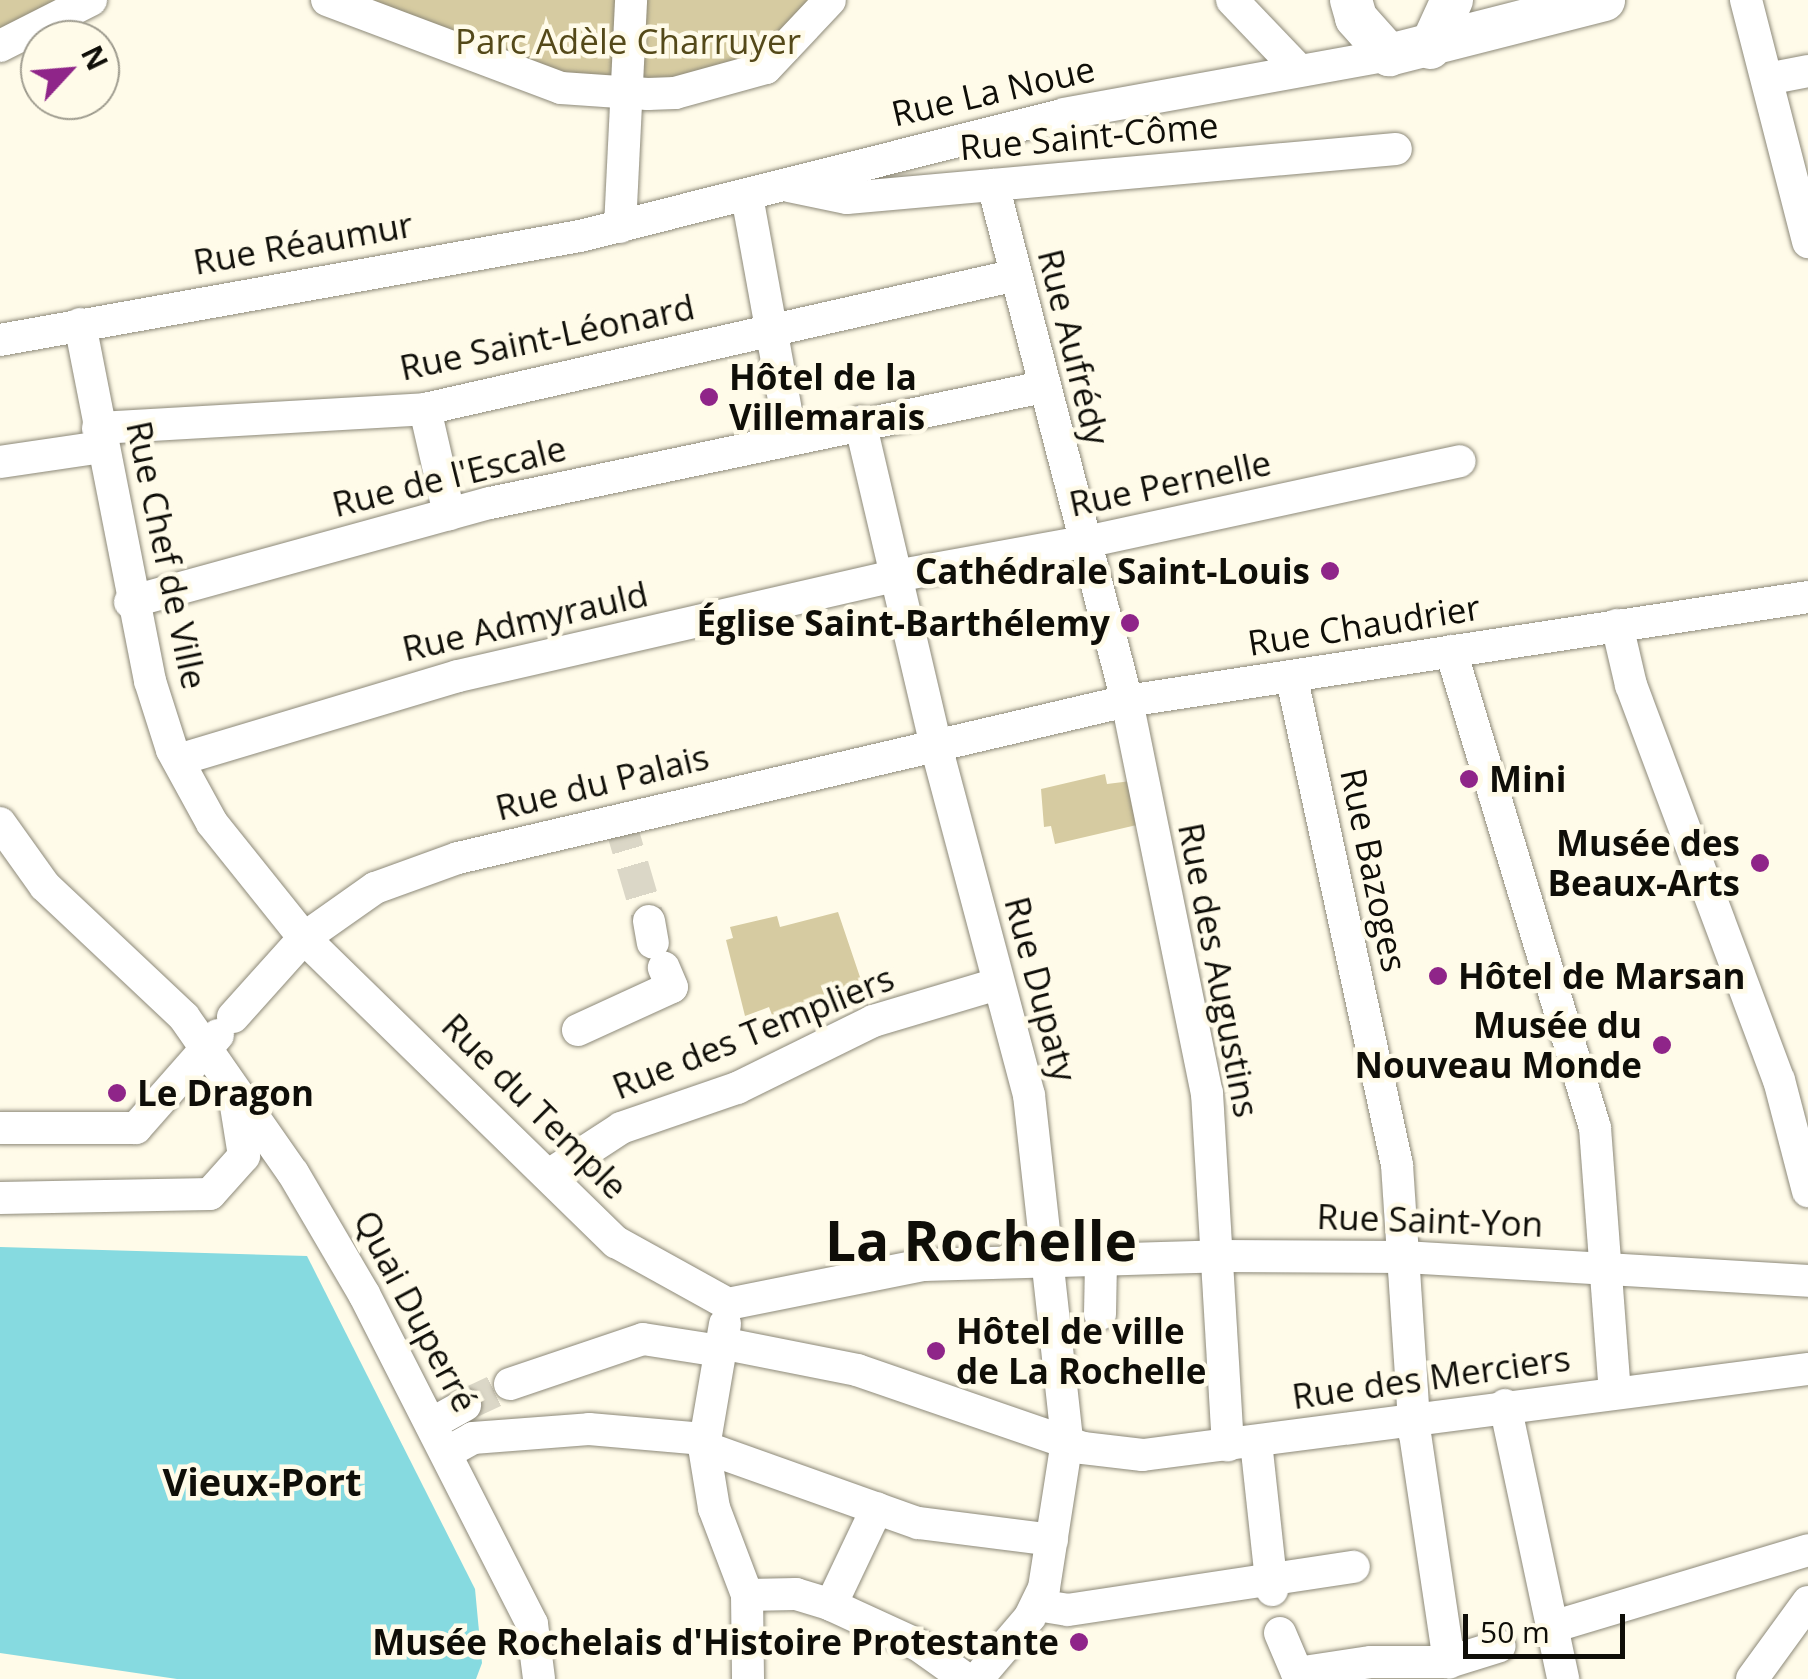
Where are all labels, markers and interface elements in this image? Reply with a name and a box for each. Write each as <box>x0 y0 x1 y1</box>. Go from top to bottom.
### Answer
north arrow <box>20 20 120 120</box>
park label: Parc Adèle Charruyer <box>455 20 801 62</box>
text: N <box>73 39 117 76</box>
street label: Rue La Noue <box>887 47 1099 135</box>
street label: Rue Saint-Côme <box>958 104 1220 168</box>
street label: Rue Réaumur <box>190 203 416 283</box>
street label: Rue Aufrédy <box>1029 245 1119 449</box>
street label: Rue Saint-Léonard <box>396 285 698 389</box>
place label: Hôtel de la Villemarais <box>729 356 925 438</box>
marker: Hôtel de la Villemarais <box>698 386 720 408</box>
street label: Rue Chef de Ville <box>118 417 216 693</box>
street label: Rue de l'Escale <box>328 427 570 525</box>
street label: Rue Pernelle <box>1065 441 1275 525</box>
place label: Cathédrale Saint-Louis <box>915 550 1310 592</box>
marker: Cathédrale Saint-Louis <box>1319 560 1341 582</box>
street label: Rue Admyrauld <box>398 572 652 670</box>
street label: Rue Chaudrier <box>1245 586 1483 664</box>
place label: Église Saint-Barthélemy <box>696 602 1110 644</box>
marker: Église Saint-Barthélemy <box>1119 612 1141 634</box>
street label: Rue du Palais <box>491 735 713 829</box>
place label: Mini <box>1489 758 1566 800</box>
street label: Rue Bazoges <box>1332 765 1416 975</box>
marker: Mini <box>1458 768 1480 790</box>
street label: Rue des Augustins <box>1170 819 1268 1121</box>
place label: Musée des Beaux-Arts <box>1548 822 1740 904</box>
marker: Musée des Beaux-Arts <box>1749 852 1771 874</box>
street label: Rue Dupaty <box>996 892 1086 1086</box>
place label: Hôtel de Marsan <box>1458 955 1746 997</box>
street label: Rue des Templiers <box>606 956 900 1108</box>
marker: Hôtel de Marsan <box>1427 965 1449 987</box>
place label: Musée du Nouveau Monde <box>1355 1004 1642 1086</box>
street label: Rue du Temple <box>434 1005 636 1207</box>
marker: Musée du Nouveau Monde <box>1651 1034 1673 1056</box>
place label: Le Dragon <box>137 1072 314 1114</box>
marker: Le Dragon <box>106 1082 128 1104</box>
street label: Rue Saint-Yon <box>1316 1195 1544 1245</box>
street label: Quai Duperré <box>345 1203 487 1419</box>
district label: La Rochelle <box>825 1207 1137 1273</box>
place label: Hôtel de ville de La Rochelle <box>956 1310 1206 1392</box>
street label: Rue des Merciers <box>1289 1337 1573 1417</box>
marker: Hôtel de ville de La Rochelle <box>925 1340 947 1362</box>
district label: Vieux-Port <box>162 1459 362 1505</box>
scale bar <box>1468 1594 1630 1656</box>
text: 50 m <box>1480 1611 1550 1652</box>
place label: Musée Rochelais d'Histoire Protestante <box>372 1621 1059 1663</box>
marker: Musée Rochelais d'Histoire Protestante <box>1068 1631 1090 1653</box>

